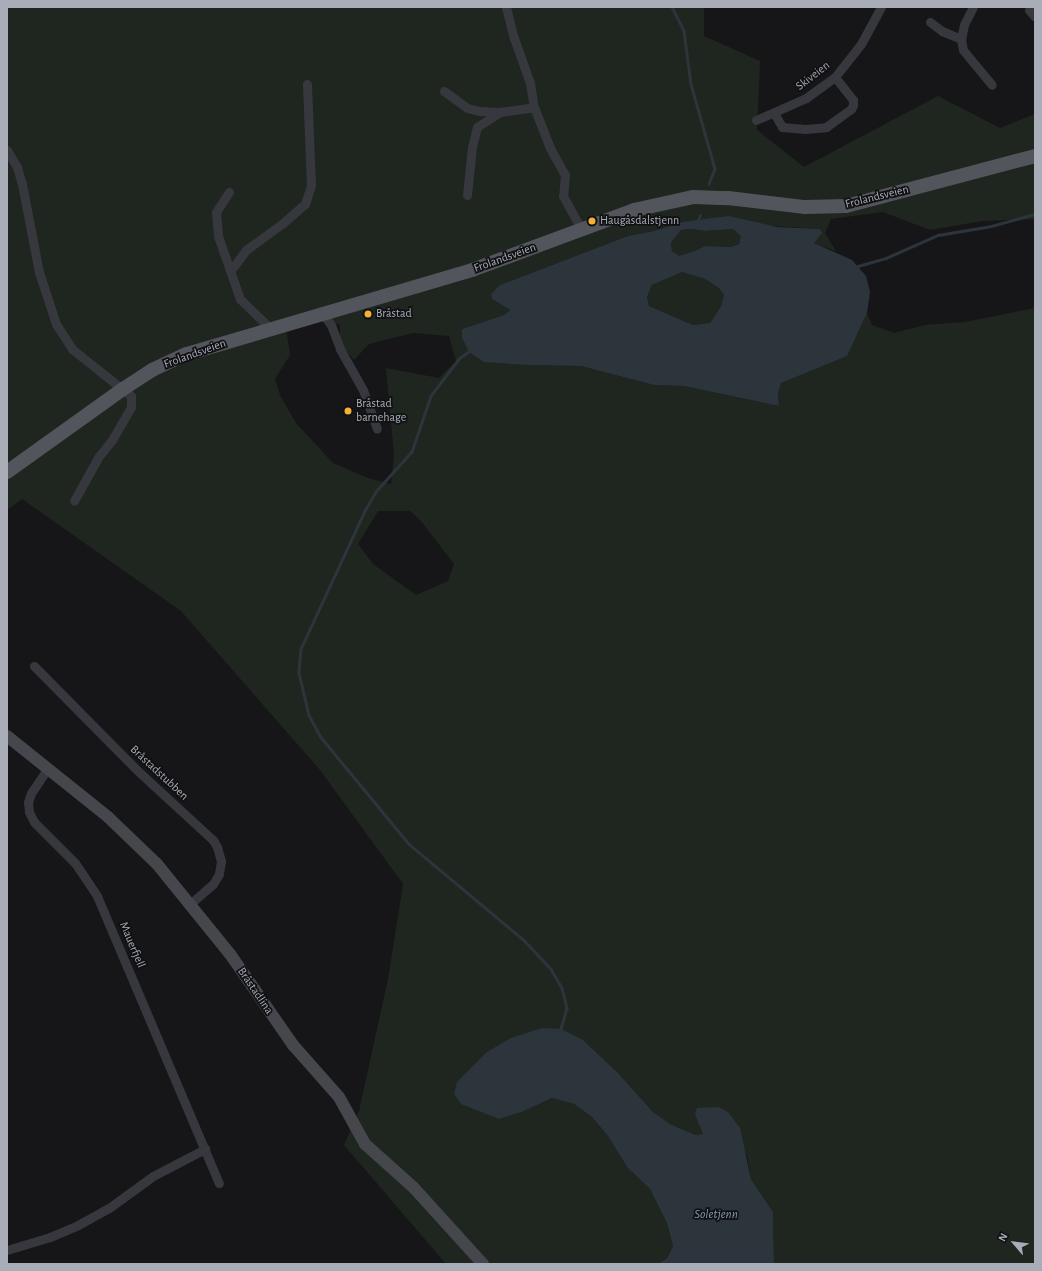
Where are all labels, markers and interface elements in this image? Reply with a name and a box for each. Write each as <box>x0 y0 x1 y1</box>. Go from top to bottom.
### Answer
street label: Skiveien <box>793 58 833 94</box>
street label: Frolandsveien <box>844 182 910 212</box>
place label: Haugåsdalstjenn <box>600 214 679 228</box>
marker: Haugåsdalstjenn <box>587 216 597 226</box>
street label: Frolandsveien <box>472 240 538 276</box>
place label: Bråstad <box>376 307 412 321</box>
marker: Bråstad <box>363 309 373 319</box>
street label: Frolandsveien <box>162 336 228 372</box>
place label: Bråstad barnehage <box>356 397 406 425</box>
marker: Bråstad barnehage <box>343 406 353 416</box>
street label: Bråstadstubben <box>127 742 191 804</box>
street label: Mauerfjell <box>116 920 148 970</box>
street label: Bråstadlina <box>234 965 276 1017</box>
water label: Soletjenn <box>694 1207 738 1223</box>
north arrow <box>994 1223 1034 1263</box>
text: N <box>996 1231 1010 1243</box>

